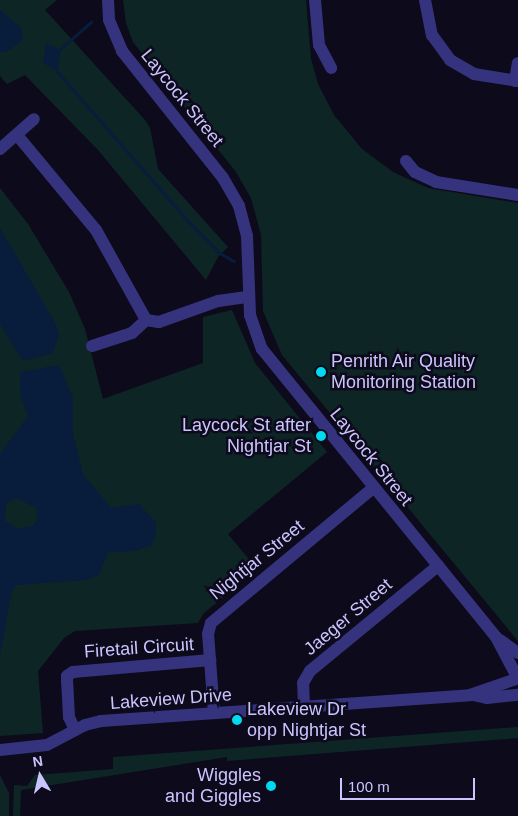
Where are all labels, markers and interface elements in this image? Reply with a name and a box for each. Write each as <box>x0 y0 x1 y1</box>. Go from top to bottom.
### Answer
street label: Laycock Street <box>136 45 228 151</box>
place label: Penrith Air Quality Monitoring Station <box>331 351 476 394</box>
marker: Penrith Air Quality Monitoring Station <box>315 366 327 378</box>
street label: Laycock Street <box>325 404 417 510</box>
place label: Laycock St after Nightjar St <box>182 415 311 458</box>
marker: Laycock St after Nightjar St <box>315 430 327 442</box>
street label: Nightjar Street <box>205 515 309 605</box>
street label: Jaeger Street <box>300 574 396 660</box>
street label: Firetail Circuit <box>83 633 195 663</box>
street label: Lakeview Drive <box>109 684 233 714</box>
place label: Lakeview Dr opp Nightjar St <box>247 699 366 742</box>
marker: Lakeview Dr opp Nightjar St <box>231 714 243 726</box>
north arrow <box>15 751 65 801</box>
text: N <box>31 752 44 770</box>
place label: Wiggles and Giggles <box>165 765 261 808</box>
scale bar <box>343 768 478 800</box>
text: 100 m <box>348 778 390 795</box>
marker: Wiggles and Giggles <box>265 780 277 792</box>

